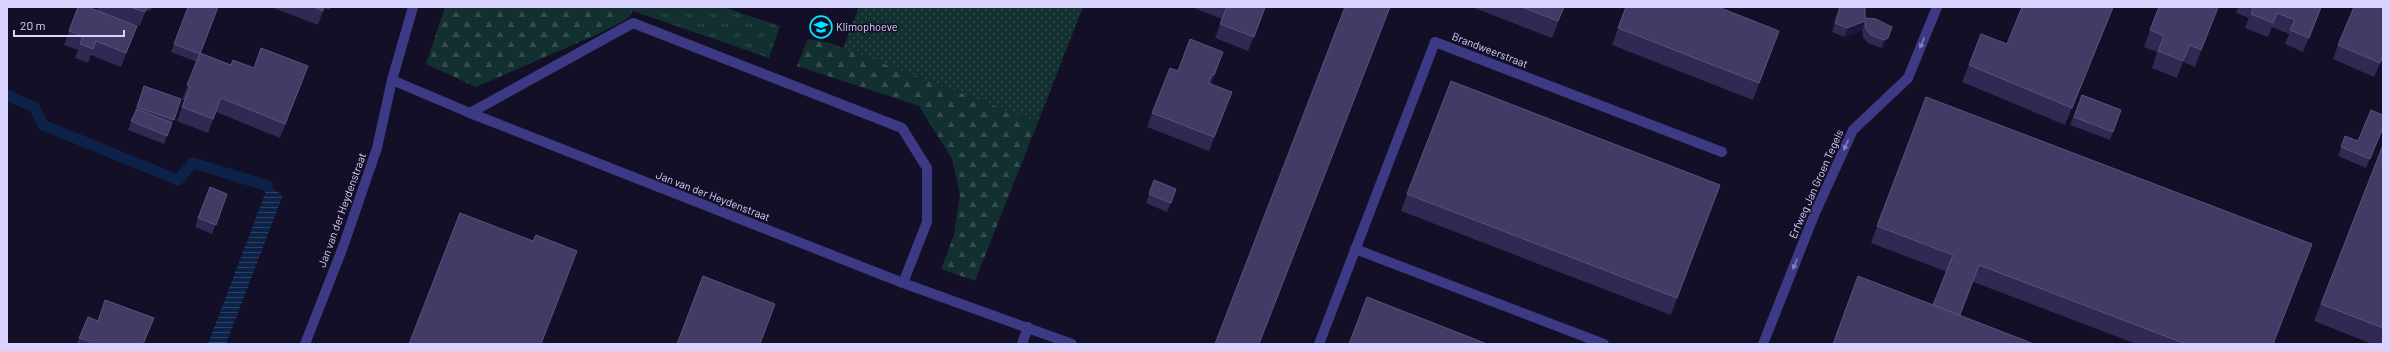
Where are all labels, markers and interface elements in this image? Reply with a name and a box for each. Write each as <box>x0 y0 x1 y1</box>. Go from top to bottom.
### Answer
scale bar <box>14 12 124 38</box>
school or university icon: Klimophoeve <box>808 14 834 40</box>
text: 20 m <box>20 18 46 32</box>
place label: Klimophoeve <box>836 20 898 33</box>
street label: Brandweerstraat <box>1450 29 1530 70</box>
one-way arrow <box>1919 38 1925 50</box>
street label: Erfweg Jan Groen Tegels <box>1786 127 1846 240</box>
one-way arrow <box>1843 139 1849 150</box>
street label: Jan van der Heydenstraat <box>315 151 368 269</box>
street label: Jan van der Heydenstraat <box>654 168 772 223</box>
one-way arrow <box>1791 259 1797 271</box>

